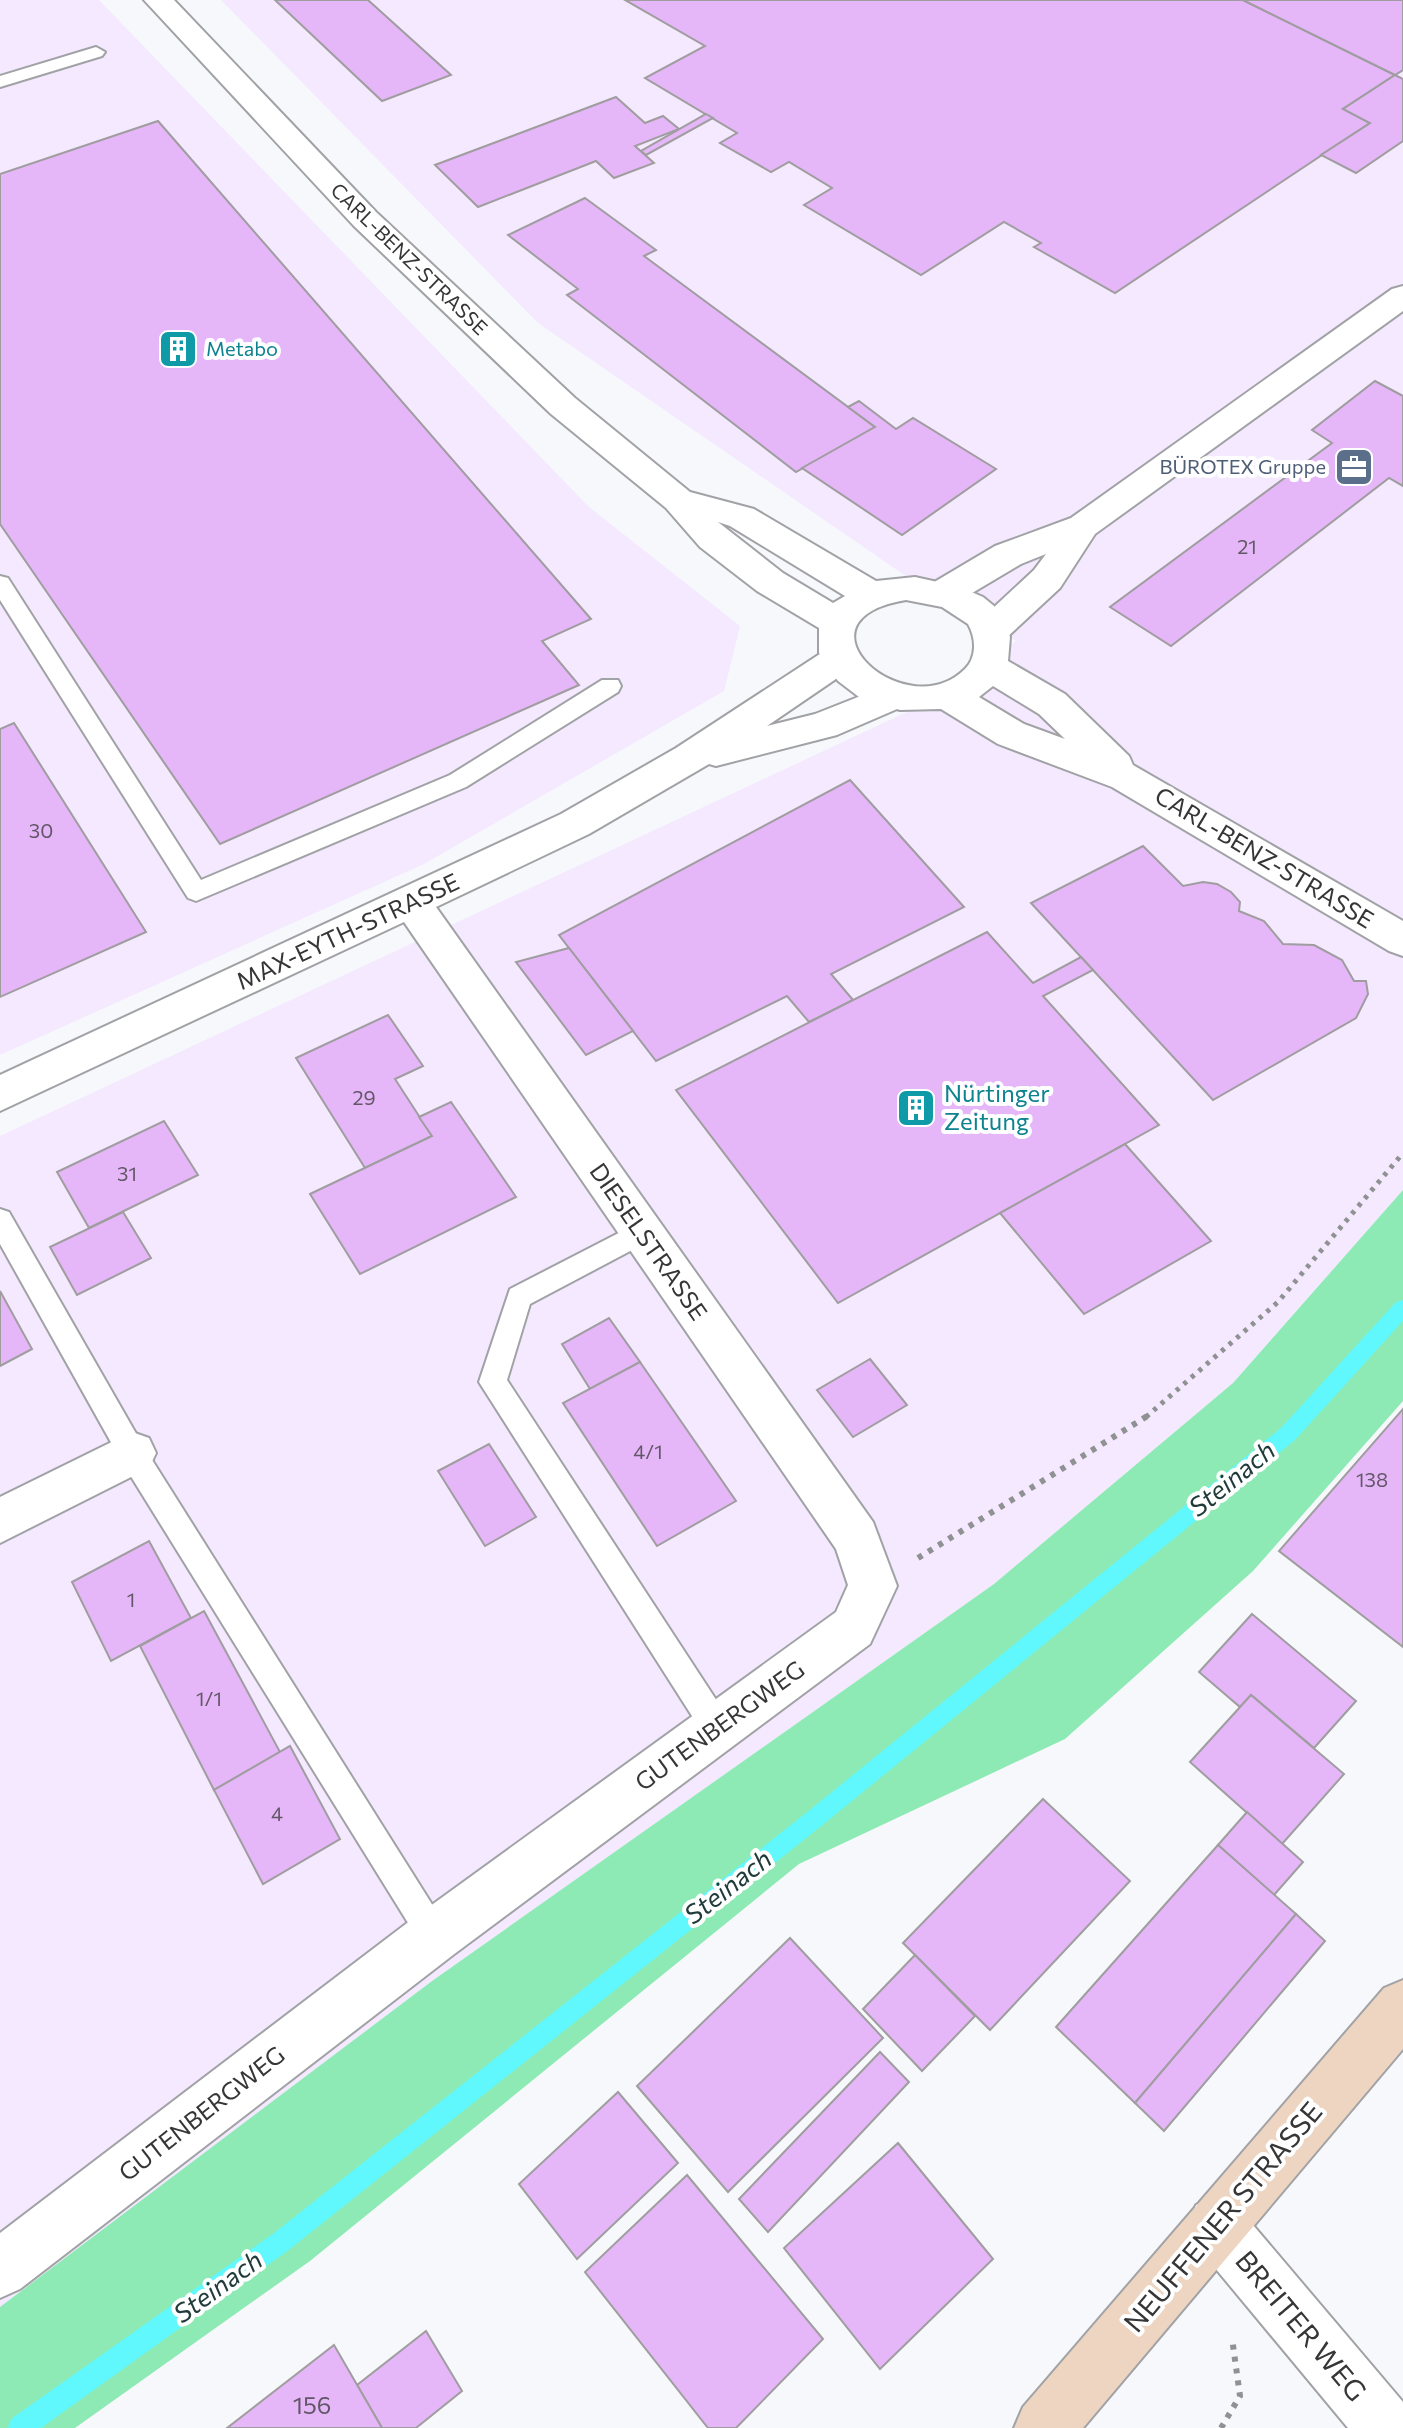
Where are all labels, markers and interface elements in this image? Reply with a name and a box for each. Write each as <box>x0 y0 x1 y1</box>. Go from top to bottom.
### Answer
street label: CARL-BENZ-STRASSE <box>326 177 493 339</box>
building icon: Metabo <box>157 328 199 370</box>
place label: Metabo <box>206 336 278 360</box>
office icon: BÜROTEX Gruppe <box>1333 446 1375 488</box>
place label: BÜROTEX Gruppe <box>1160 454 1326 478</box>
house number: 21 <box>1237 534 1257 558</box>
street label: CARL-BENZ-STRASSE <box>1150 780 1379 934</box>
house number: 30 <box>29 818 53 842</box>
street label: MAX-EYTH-STRASSE <box>231 866 463 995</box>
place label: Nürtinger Zeitung <box>944 1078 1050 1135</box>
house number: 29 <box>352 1085 376 1109</box>
building icon: Nürtinger Zeitung <box>895 1087 937 1129</box>
street label: DIESELSTRASSE <box>584 1157 714 1325</box>
house number: 31 <box>117 1161 137 1185</box>
water label: Steinach <box>1182 1434 1280 1522</box>
house number: 4/1 <box>633 1439 663 1463</box>
house number: 138 <box>1356 1467 1388 1491</box>
house number: 1 <box>127 1587 135 1611</box>
street label: GUTENBERGWEG <box>629 1654 809 1796</box>
house number: 1/1 <box>196 1686 222 1710</box>
house number: 4 <box>271 1801 283 1825</box>
water label: Steinach <box>677 1842 777 1929</box>
street label: GUTENBERGWEG <box>113 2039 290 2186</box>
street label: NEUFFENER STRASSE <box>1116 2094 1329 2338</box>
water label: Steinach <box>167 2243 268 2328</box>
street label: BREITER WEG <box>1229 2243 1374 2407</box>
house number: 156 <box>293 2390 331 2419</box>

